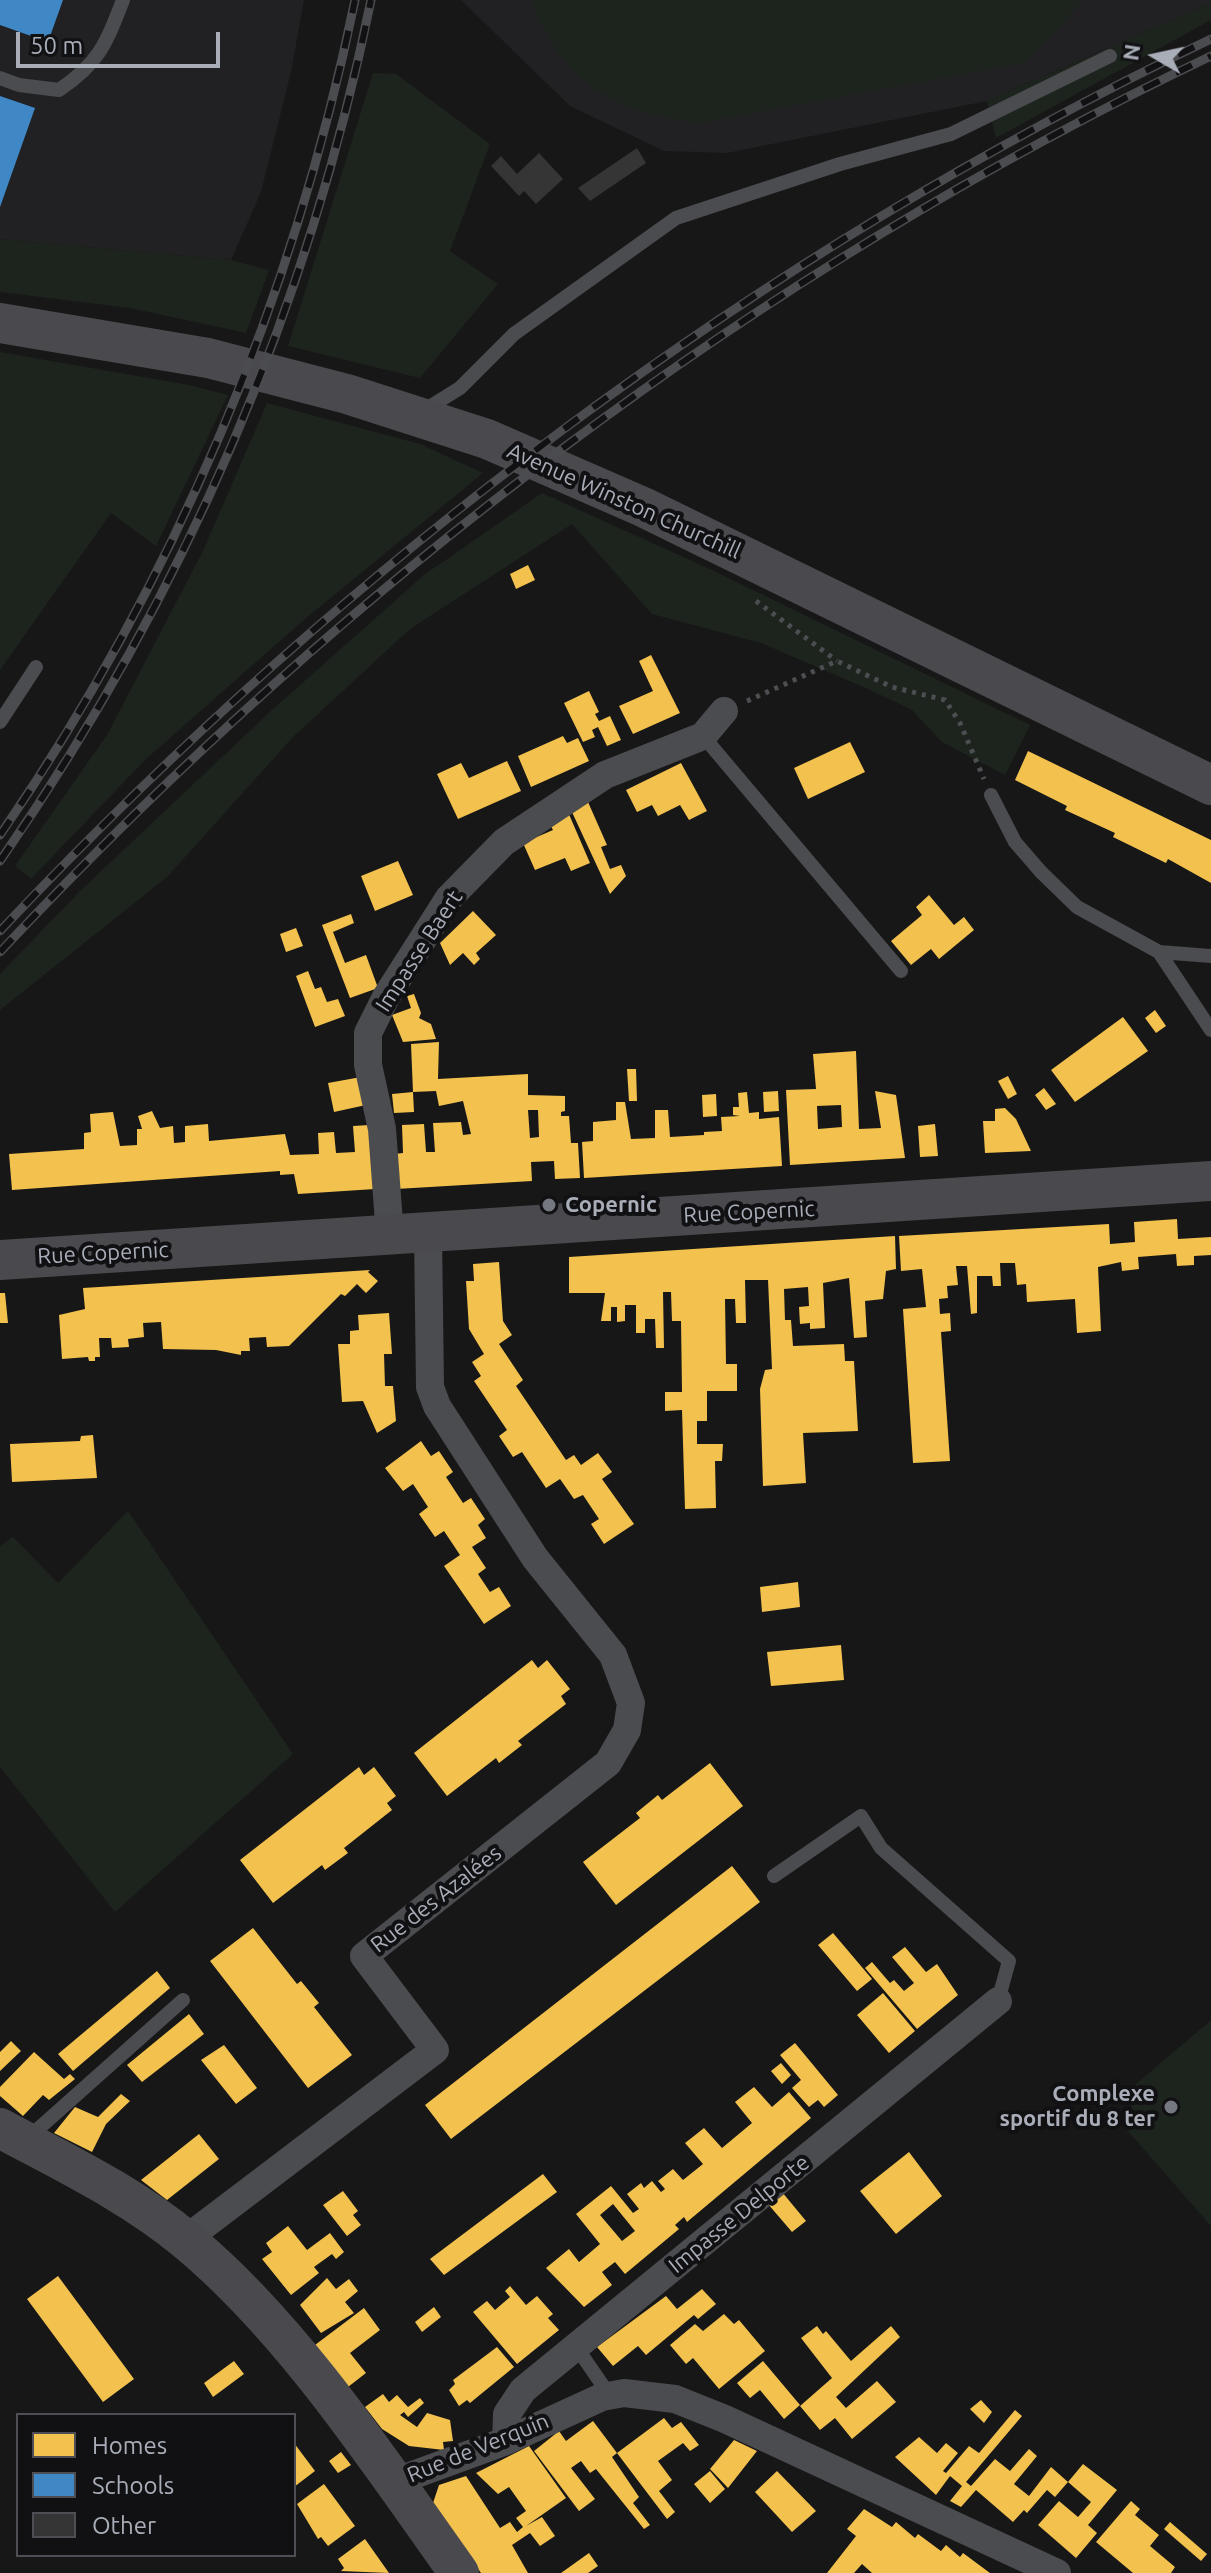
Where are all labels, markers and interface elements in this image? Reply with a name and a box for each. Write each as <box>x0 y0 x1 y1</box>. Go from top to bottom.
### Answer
scale bar <box>20 16 224 66</box>
north arrow <box>1115 16 1195 96</box>
text: 50 m <box>30 32 83 59</box>
text: N <box>1117 42 1144 62</box>
street label: Avenue Winston Churchill <box>503 437 745 565</box>
street label: Impasse Baert <box>370 885 468 1017</box>
place label: Copernic <box>565 1192 657 1218</box>
street label: Rue Copernic <box>683 1195 815 1229</box>
marker: Copernic <box>540 1196 558 1214</box>
street label: Rue Copernic <box>37 1236 169 1270</box>
street label: Rue des Azalées <box>365 1840 507 1958</box>
place label: Complexe sportif du 8 ter <box>1000 2081 1155 2132</box>
marker: Complexe sportif du 8 ter <box>1162 2098 1180 2116</box>
street label: Impasse Delporte <box>663 2149 815 2279</box>
street label: Rue de Verquin <box>403 2408 553 2488</box>
legend <box>16 2413 296 2557</box>
text: Homes <box>92 2432 167 2459</box>
text: Schools <box>92 2472 174 2499</box>
text: Other <box>92 2512 156 2539</box>

